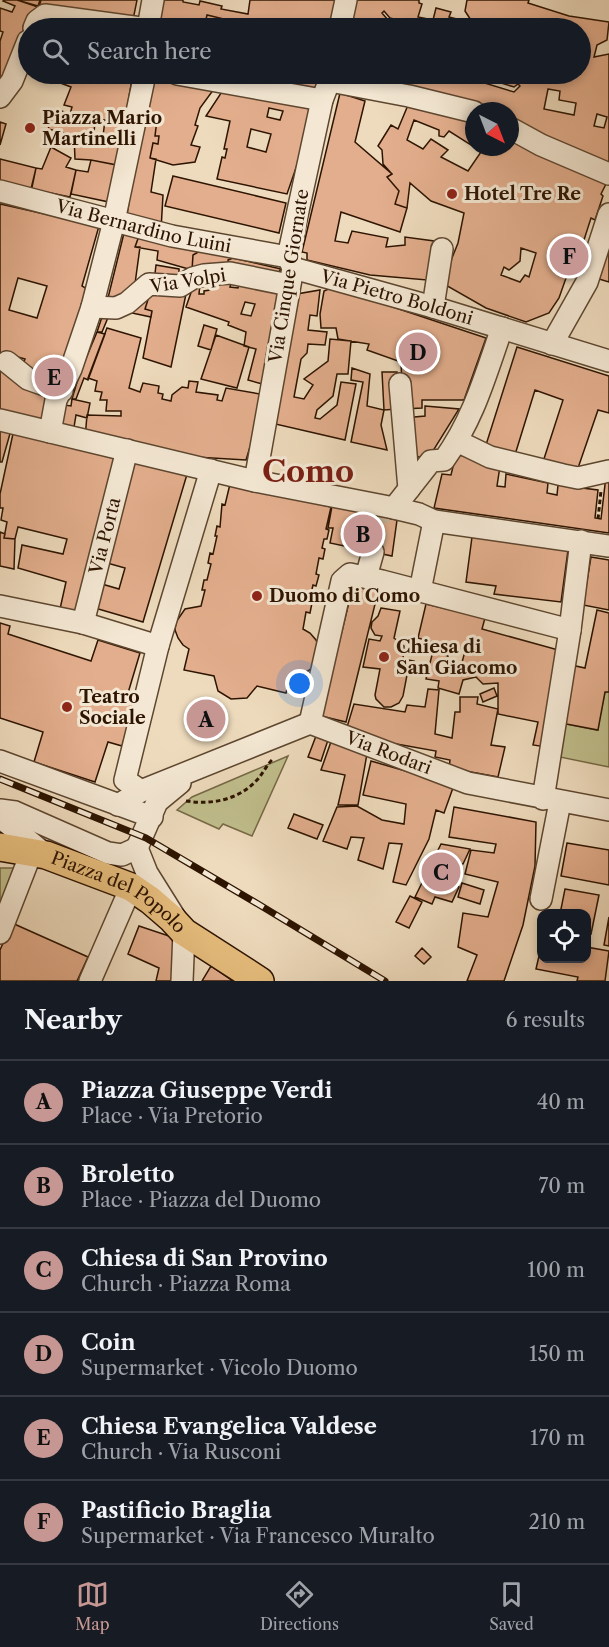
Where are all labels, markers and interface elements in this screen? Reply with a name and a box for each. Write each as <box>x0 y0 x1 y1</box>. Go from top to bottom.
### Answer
search box <box>18 18 591 84</box>
icon: search <box>39 35 72 68</box>
text: Search here <box>87 38 212 65</box>
north arrow <box>465 102 519 156</box>
place label: Piazza Mario Martinelli <box>42 107 162 150</box>
marker: Piazza Mario Martinelli <box>23 121 37 135</box>
place label: Hotel Tre Re <box>464 183 581 205</box>
street label: Via Cinque Giornate <box>264 187 314 366</box>
marker: Hotel Tre Re <box>445 187 459 201</box>
street label: Via Bernardino Luini <box>53 195 234 258</box>
pin: F <box>550 234 588 278</box>
street label: Via Volpi <box>148 264 228 298</box>
street label: Via Pietro Boldoni <box>317 265 476 330</box>
pin: D <box>398 330 438 374</box>
pin: E <box>34 354 74 400</box>
district label: Como <box>262 453 354 490</box>
street label: Via Porta <box>85 495 126 578</box>
pin: B <box>344 512 382 556</box>
place label: Duomo di Como <box>269 585 420 607</box>
marker: Duomo di Como <box>250 589 264 603</box>
place label: Chiesa di San Giacomo <box>396 636 518 679</box>
marker: Chiesa di San Giacomo <box>377 650 391 664</box>
your location <box>285 669 314 698</box>
place label: Teatro Sociale <box>79 686 146 729</box>
pin: A <box>186 696 226 742</box>
marker: Teatro Sociale <box>60 700 74 714</box>
street label: Via Rodari <box>342 726 435 779</box>
street label: Piazza del Popolo <box>48 847 190 938</box>
pin: C <box>422 850 460 894</box>
map controls <box>537 909 591 963</box>
button: locate <box>537 909 591 963</box>
text: Nearby <box>24 1004 122 1036</box>
text: 6 results <box>506 1008 585 1032</box>
text: Piazza Giuseppe Verdi <box>81 1077 332 1104</box>
text: A <box>36 1090 51 1114</box>
text: 40 m <box>537 1090 585 1114</box>
text: Place · Via Pretorio <box>81 1104 263 1128</box>
text: Broletto <box>81 1161 174 1188</box>
text: B <box>36 1174 51 1198</box>
text: 70 m <box>539 1174 585 1198</box>
text: Place · Piazza del Duomo <box>81 1188 321 1212</box>
text: Chiesa di San Provino <box>81 1245 328 1272</box>
text: C <box>35 1258 52 1282</box>
text: 100 m <box>527 1258 585 1282</box>
text: Church · Piazza Roma <box>81 1272 291 1296</box>
text: Coin <box>81 1329 136 1356</box>
text: D <box>35 1342 52 1366</box>
text: 150 m <box>529 1342 585 1366</box>
text: Supermarket · Vicolo Duomo <box>81 1356 358 1380</box>
text: Chiesa Evangelica Valdese <box>81 1413 377 1440</box>
text: E <box>36 1426 51 1450</box>
text: 170 m <box>530 1426 585 1450</box>
text: Church · Via Rusconi <box>81 1440 281 1464</box>
text: Pastificio Braglia <box>81 1497 272 1524</box>
text: F <box>37 1510 50 1534</box>
text: 210 m <box>528 1510 585 1534</box>
text: Supermarket · Via Francesco Muralto <box>81 1524 435 1548</box>
tab: Map <box>75 1578 110 1634</box>
tab: Directions <box>260 1578 339 1634</box>
tab: Saved <box>489 1578 534 1634</box>

